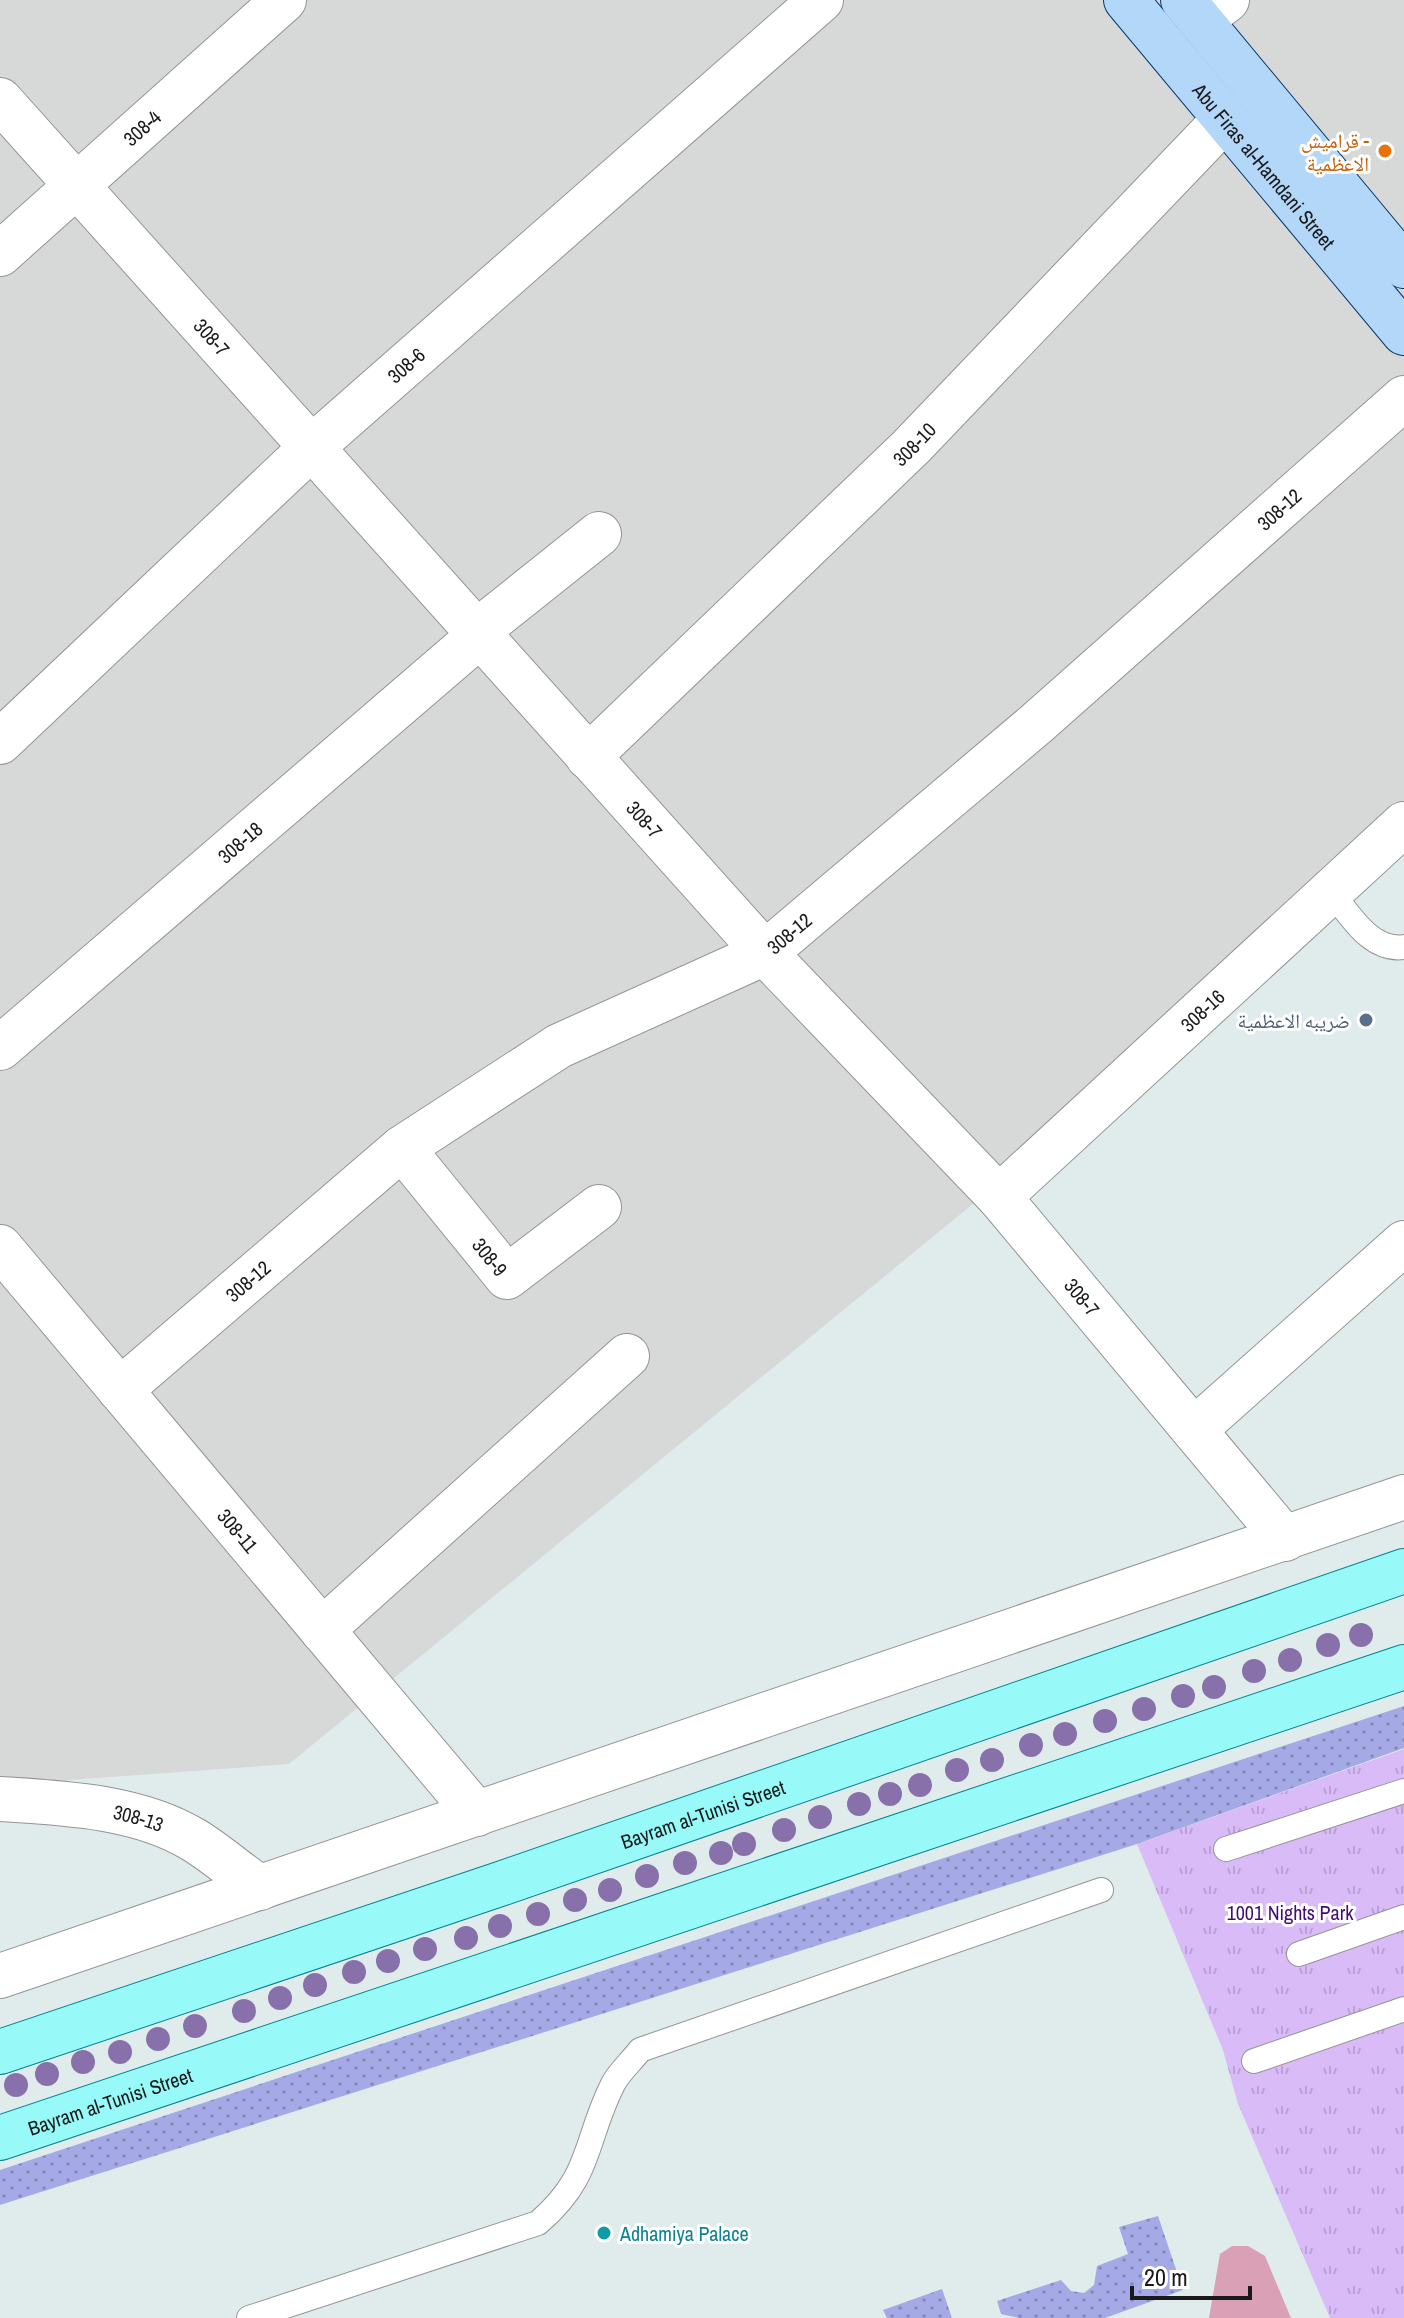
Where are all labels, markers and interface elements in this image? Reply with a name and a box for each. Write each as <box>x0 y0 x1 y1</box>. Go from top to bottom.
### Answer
street label: Abu Firas al-Hamdani Street <box>1186 76 1342 255</box>
street label: 308-4 <box>117 103 166 151</box>
place label: قراميش - الاعظمية <box>1301 127 1370 177</box>
marker: قراميش - الاعظمية <box>1376 142 1394 160</box>
street label: 308-7 <box>188 312 236 361</box>
street label: 308-6 <box>381 341 430 389</box>
street label: 308-10 <box>886 416 941 471</box>
street label: 308-12 <box>1251 482 1307 536</box>
street label: 308-7 <box>621 795 669 844</box>
street label: 308-18 <box>211 815 268 869</box>
street label: 308-12 <box>761 906 817 960</box>
street label: 308-16 <box>1174 983 1230 1037</box>
place label: ضريبه الاعظمية <box>1238 1007 1350 1034</box>
marker: ضريبه الاعظمية <box>1357 1011 1375 1029</box>
street label: 308-9 <box>467 1232 514 1281</box>
street label: 308-12 <box>219 1254 276 1307</box>
street label: 308-7 <box>1059 1272 1106 1322</box>
street label: 308-11 <box>212 1502 265 1558</box>
street label: Bayram al-Tunisi Street <box>617 1773 789 1855</box>
street label: 308-13 <box>111 1798 168 1837</box>
park label: 1001 Nights Park <box>1227 1899 1354 1926</box>
street label: Bayram al-Tunisi Street <box>24 2061 196 2141</box>
place label: Adhamiya Palace <box>619 2220 749 2247</box>
marker: Adhamiya Palace <box>595 2224 613 2242</box>
scale bar <box>1132 2250 1250 2300</box>
text: 20 m <box>1144 2261 1188 2293</box>

